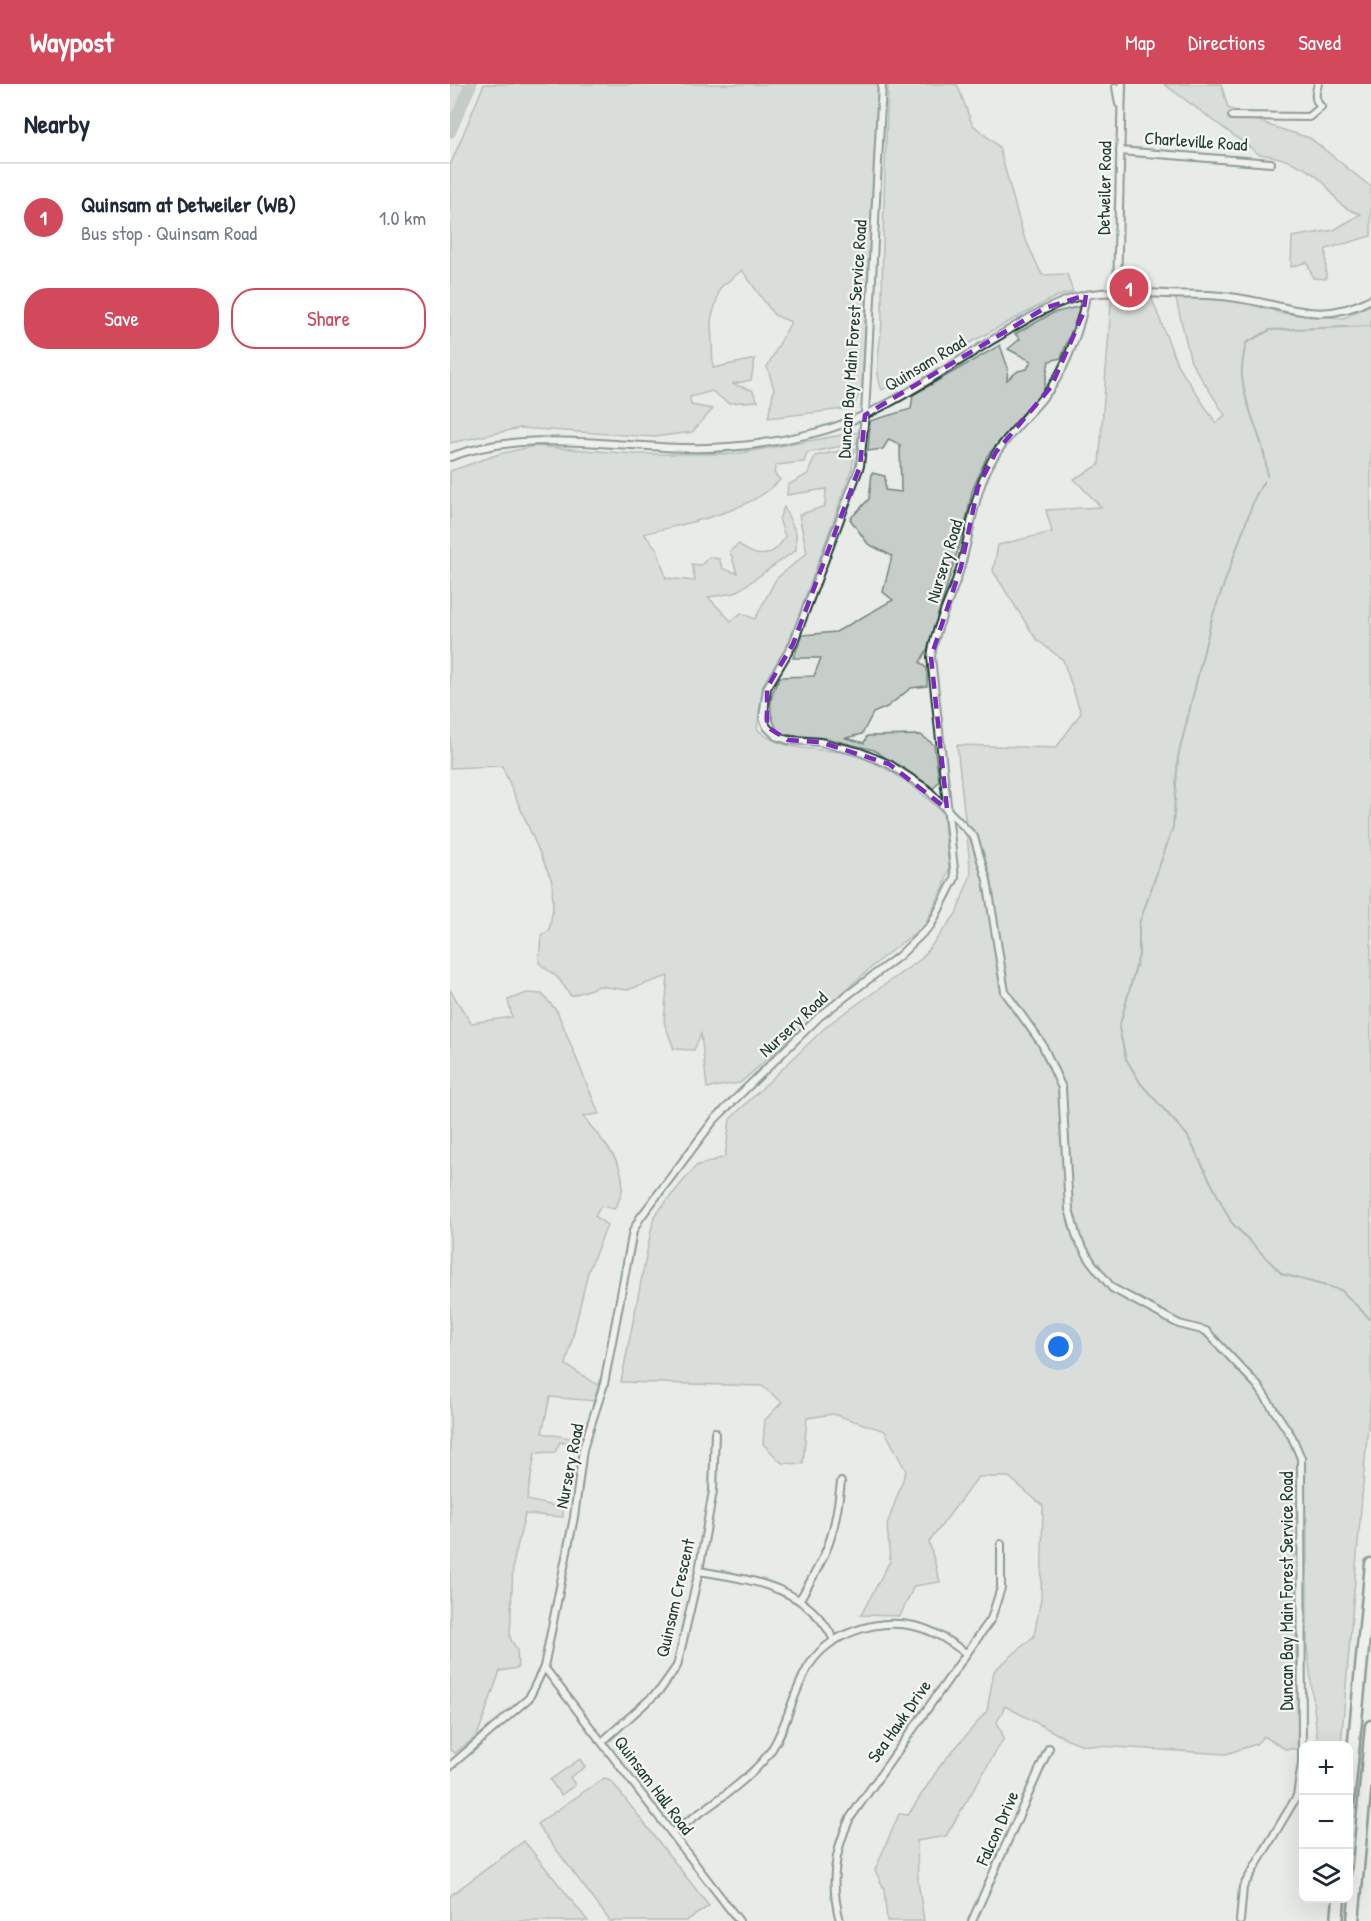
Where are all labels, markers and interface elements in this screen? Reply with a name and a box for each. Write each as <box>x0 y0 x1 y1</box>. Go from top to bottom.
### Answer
text: Waypost <box>30 23 114 61</box>
text: Map <box>1125 28 1155 57</box>
text: Directions <box>1188 28 1265 57</box>
text: Saved <box>1298 28 1341 57</box>
text: Nearby <box>24 106 90 141</box>
street label: Charleville Road <box>1144 125 1248 157</box>
street label: Detweiler Road <box>1091 141 1117 235</box>
text: Quinsam at Detweiler (WB) <box>81 189 296 219</box>
text: 1 <box>40 204 47 231</box>
text: 1.0 km <box>379 204 426 231</box>
text: Bus stop · Quinsam Road <box>81 219 257 246</box>
street label: Duncan Bay Main Forest Service Road <box>831 219 873 459</box>
pin: 1 <box>1110 266 1148 310</box>
button: Save <box>24 288 219 349</box>
button: Share <box>231 288 426 349</box>
street label: Quinsam Road <box>880 329 970 397</box>
street label: Nursery Road <box>919 516 969 606</box>
street label: Nursery Road <box>753 986 833 1062</box>
your location <box>1044 1332 1073 1361</box>
street label: Nursery Road <box>549 1421 589 1511</box>
street label: Duncan Bay Main Forest Service Road <box>1274 1472 1299 1710</box>
street label: Quinsam Crescent <box>649 1536 701 1660</box>
street label: Sea Hawk Drive <box>861 1675 937 1767</box>
street label: Quinsam Hall Road <box>608 1730 700 1840</box>
map controls <box>1299 1741 1353 1903</box>
button: + <box>1299 1741 1353 1795</box>
street label: Falcon Drive <box>969 1787 1024 1870</box>
button: − <box>1299 1795 1353 1849</box>
button: layers <box>1299 1849 1353 1903</box>

